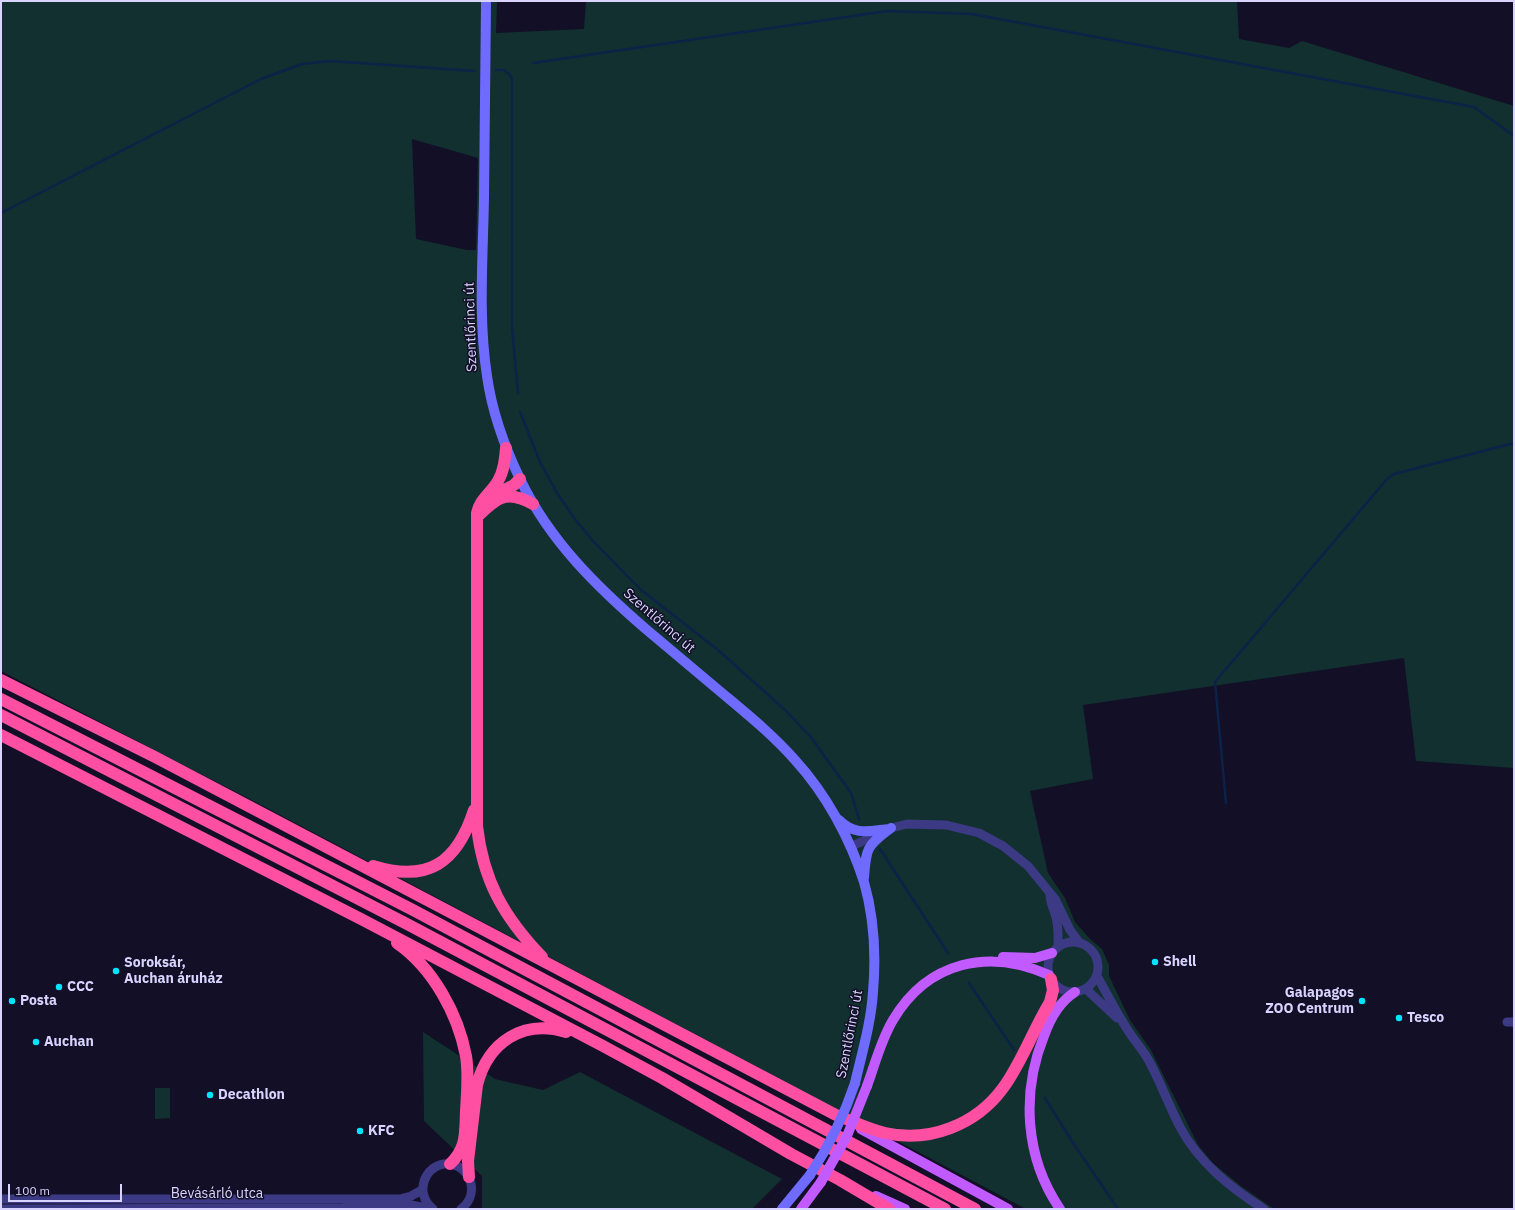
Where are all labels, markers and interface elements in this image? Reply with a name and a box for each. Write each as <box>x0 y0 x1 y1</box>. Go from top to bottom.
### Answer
street label: Szentlőrinci út <box>461 282 481 372</box>
street label: Szentlőrinci út <box>620 585 698 657</box>
place label: Shell <box>1163 954 1196 970</box>
place label: Soroksár, Auchan áruház <box>124 955 223 988</box>
marker: Shell <box>1150 957 1160 967</box>
marker: Soroksár, Auchan áruház <box>111 966 121 976</box>
place label: CCC <box>67 979 94 995</box>
marker: CCC <box>54 982 64 992</box>
place label: Galapagos ZOO Centrum <box>1265 985 1354 1018</box>
street label: Szentlőrinci út <box>833 988 867 1080</box>
place label: Posta <box>20 993 57 1009</box>
marker: Posta <box>7 996 17 1006</box>
marker: Galapagos ZOO Centrum <box>1357 996 1367 1006</box>
place label: Tesco <box>1407 1010 1444 1026</box>
marker: Tesco <box>1394 1013 1404 1023</box>
place label: Auchan <box>44 1034 94 1050</box>
marker: Auchan <box>31 1037 41 1047</box>
place label: Decathlon <box>218 1087 285 1103</box>
marker: Decathlon <box>205 1090 215 1100</box>
place label: KFC <box>368 1123 395 1139</box>
marker: KFC <box>355 1126 365 1136</box>
scale bar <box>10 1176 124 1202</box>
text: 100 m <box>15 1183 50 1198</box>
street label: Bevásárló utca <box>171 1186 263 1202</box>

